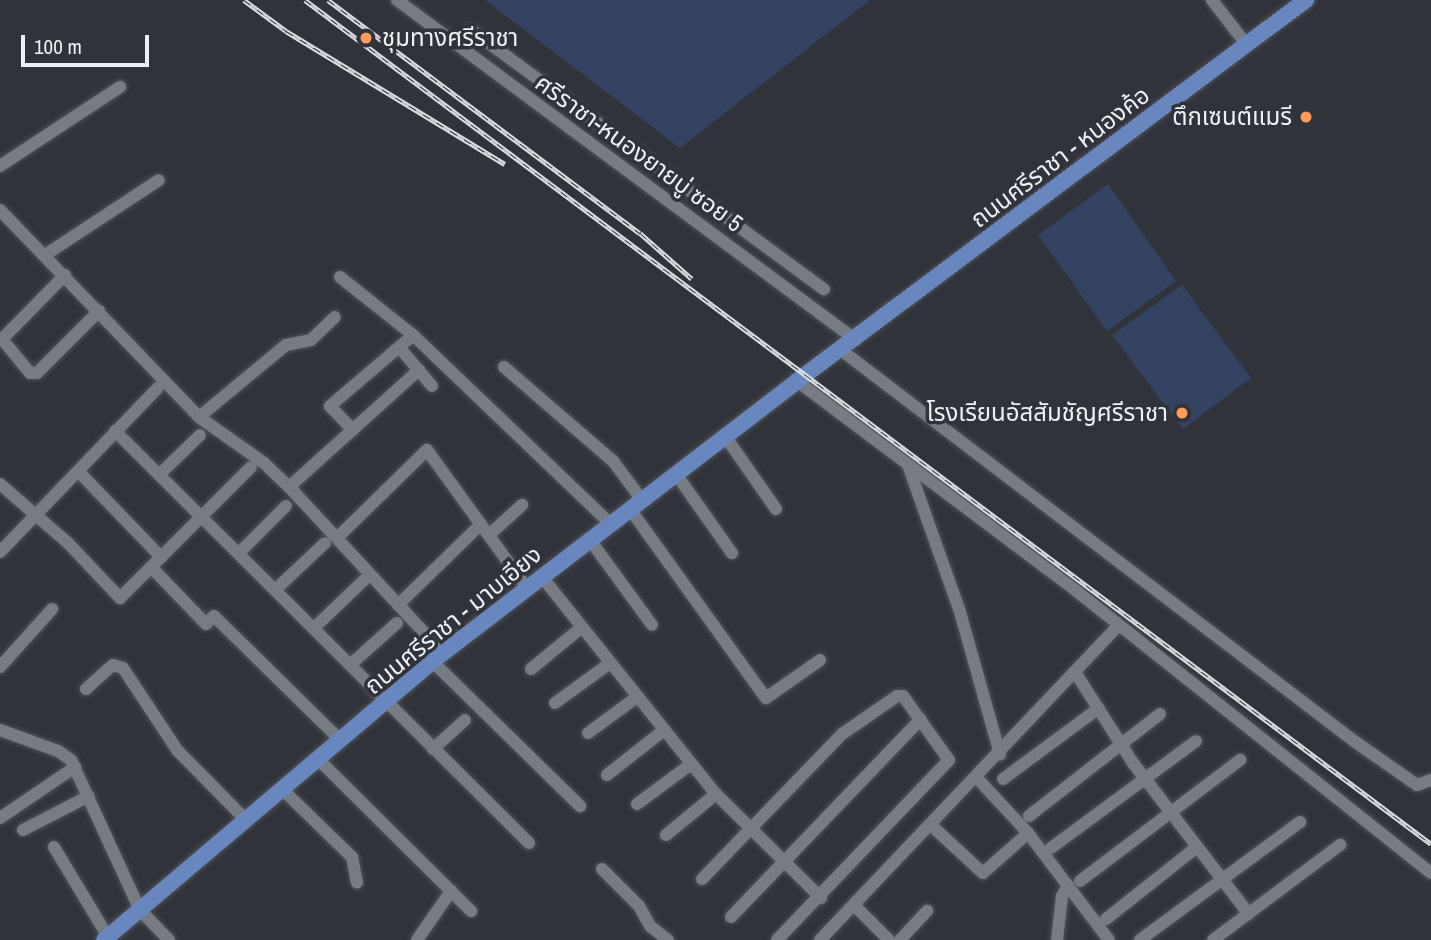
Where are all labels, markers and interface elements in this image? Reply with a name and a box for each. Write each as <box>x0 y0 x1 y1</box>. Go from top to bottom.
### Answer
scale bar <box>24 21 152 65</box>
place label: ชุมทางศรีราชา <box>382 24 518 52</box>
marker: ชุมทางศรีราชา <box>356 28 376 48</box>
text: 100 m <box>34 32 82 61</box>
street label: ศรีราชา-หนองยายบู่ ซอย 5 <box>530 68 748 238</box>
street label: ถนนศรีราชา - หนองค้อ <box>965 80 1155 234</box>
place label: ตึกเซนต์แมรี <box>1172 103 1292 131</box>
marker: ตึกเซนต์แมรี <box>1298 109 1314 125</box>
place label: โรงเรียนอัสสัมชัญศรีราชา <box>927 399 1168 427</box>
marker: โรงเรียนอัสสัมชัญศรีราชา <box>1174 405 1190 421</box>
street label: ถนนศรีราชา - มาบเอียง <box>359 540 547 700</box>

